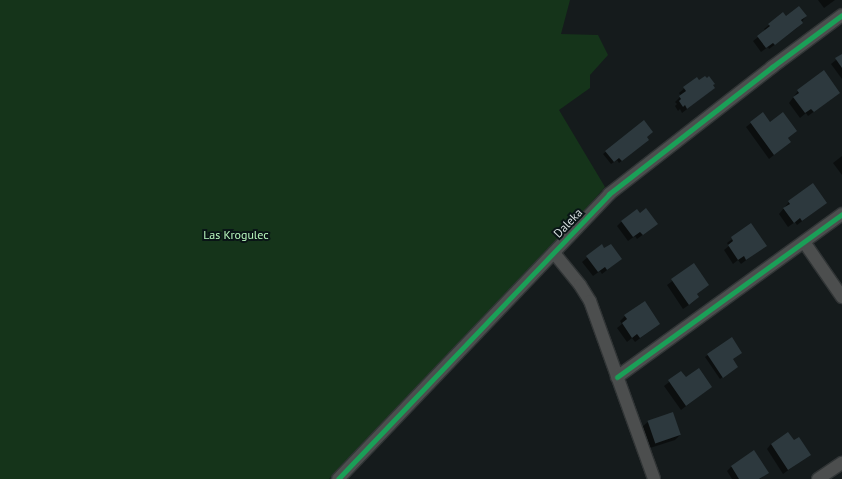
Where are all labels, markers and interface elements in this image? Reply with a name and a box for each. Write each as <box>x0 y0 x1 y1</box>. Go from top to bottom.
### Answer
street label: Daleka <box>551 205 585 241</box>
park label: Las Krogulec <box>203 228 269 242</box>

